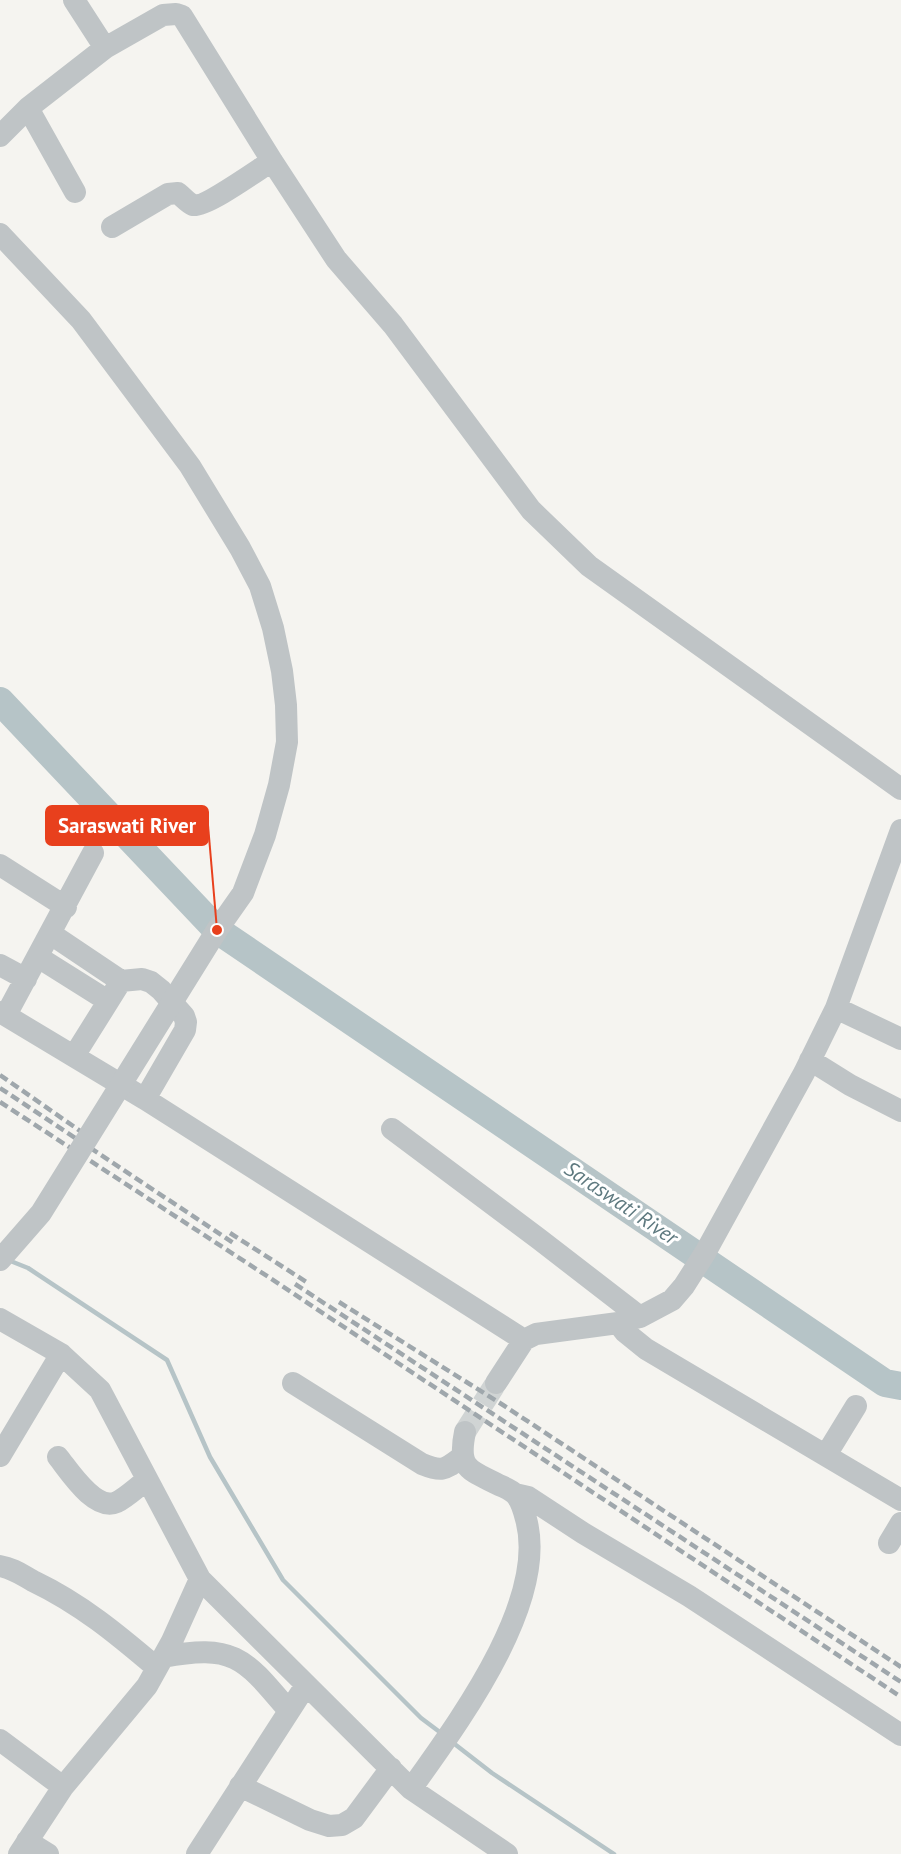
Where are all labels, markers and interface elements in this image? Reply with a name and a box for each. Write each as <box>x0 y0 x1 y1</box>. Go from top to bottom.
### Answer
callout: Saraswati River <box>46 806 208 845</box>
text: Saraswati River <box>58 812 197 839</box>
water label: Saraswati River <box>559 1155 685 1252</box>

